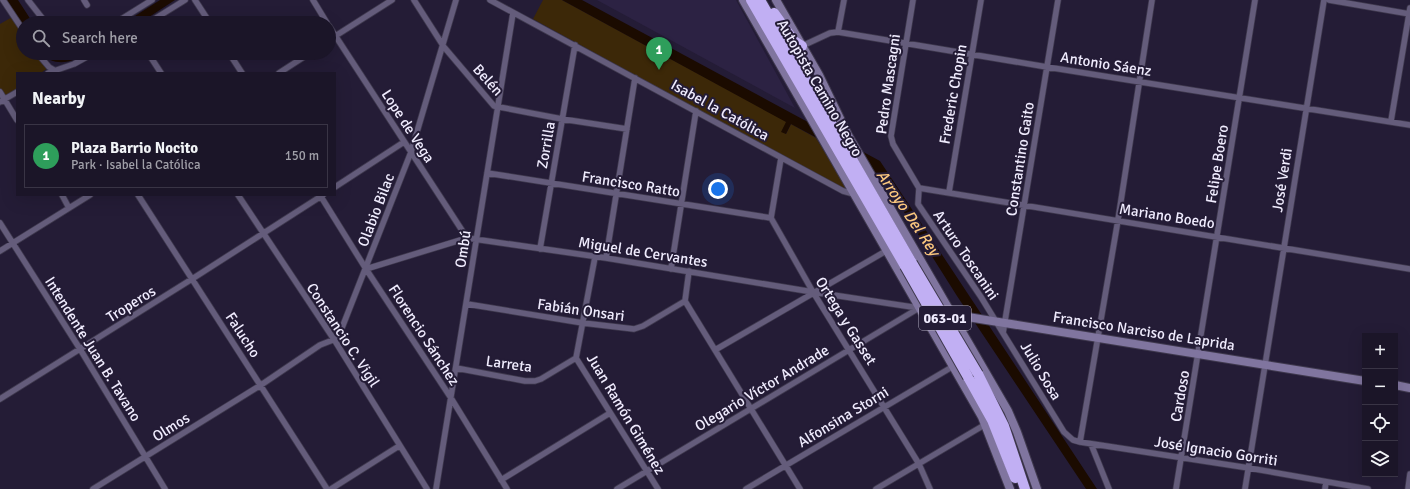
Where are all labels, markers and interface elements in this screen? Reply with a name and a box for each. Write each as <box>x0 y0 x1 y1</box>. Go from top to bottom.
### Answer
search box <box>16 16 336 60</box>
street label: Autopista Camino Negro <box>773 16 867 160</box>
icon: search <box>30 27 52 49</box>
text: Search here <box>62 29 138 47</box>
street label: Pedro Mascagni <box>872 33 904 135</box>
pin: 1 <box>646 37 672 70</box>
street label: Frederic Chopin <box>935 43 971 145</box>
street label: Antonio Sáenz <box>1059 48 1153 80</box>
street label: Belén <box>469 60 507 100</box>
street label: Isabel la Católica <box>668 76 772 144</box>
street label: Lope de Vega <box>378 86 438 166</box>
text: Nearby <box>32 88 85 109</box>
street label: Constantino Gaito <box>1002 100 1038 217</box>
street label: Zorrilla <box>533 120 559 170</box>
street label: Felipe Boero <box>1202 123 1232 205</box>
text: Plaza Barrio Nocito <box>71 139 198 157</box>
street label: José Verdi <box>1268 147 1296 213</box>
text: 1 <box>42 148 50 164</box>
text: 150 m <box>285 148 319 164</box>
text: Park · Isabel la Católica <box>71 157 201 173</box>
water label: Arroyo Del Rey <box>872 166 946 262</box>
street label: Francisco Ratto <box>581 167 682 201</box>
street label: Olabio Bilac <box>354 171 398 249</box>
your location <box>708 179 728 199</box>
street label: Mariano Boedo <box>1118 200 1216 232</box>
street label: Arturo Toscanini <box>929 207 1003 303</box>
street label: Ombú <box>451 229 475 269</box>
street label: Miguel de Cervantes <box>577 233 709 271</box>
street label: Intendente Juan B. Tavano <box>41 273 145 425</box>
street label: Ortega y Gasset <box>812 274 880 368</box>
street label: Constancio C. Vigil <box>303 280 383 390</box>
street label: Florencio Sánchez <box>385 281 464 389</box>
street label: Troperos <box>103 282 159 326</box>
street label: Fabián Onsari <box>536 295 626 325</box>
road number: 063-01 <box>919 306 971 330</box>
street label: Francisco Narciso de Laprida <box>1052 308 1236 354</box>
street label: Falucho <box>222 309 264 361</box>
map controls <box>1362 333 1398 477</box>
button: + <box>1362 333 1398 369</box>
street label: Julio Sosa <box>1017 339 1065 403</box>
street label: Olegario Víctor Andrade <box>692 341 832 435</box>
street label: Juan Ramón Giménez <box>583 351 669 478</box>
street label: Larreta <box>485 352 533 376</box>
street label: Cardoso <box>1167 369 1193 423</box>
button: − <box>1362 369 1398 405</box>
street label: Alfonsina Storni <box>794 383 892 451</box>
button: locate <box>1362 405 1398 441</box>
street label: Olmos <box>149 408 193 445</box>
street label: José Ignacio Gorriti <box>1153 432 1279 470</box>
button: layers <box>1362 441 1398 477</box>

